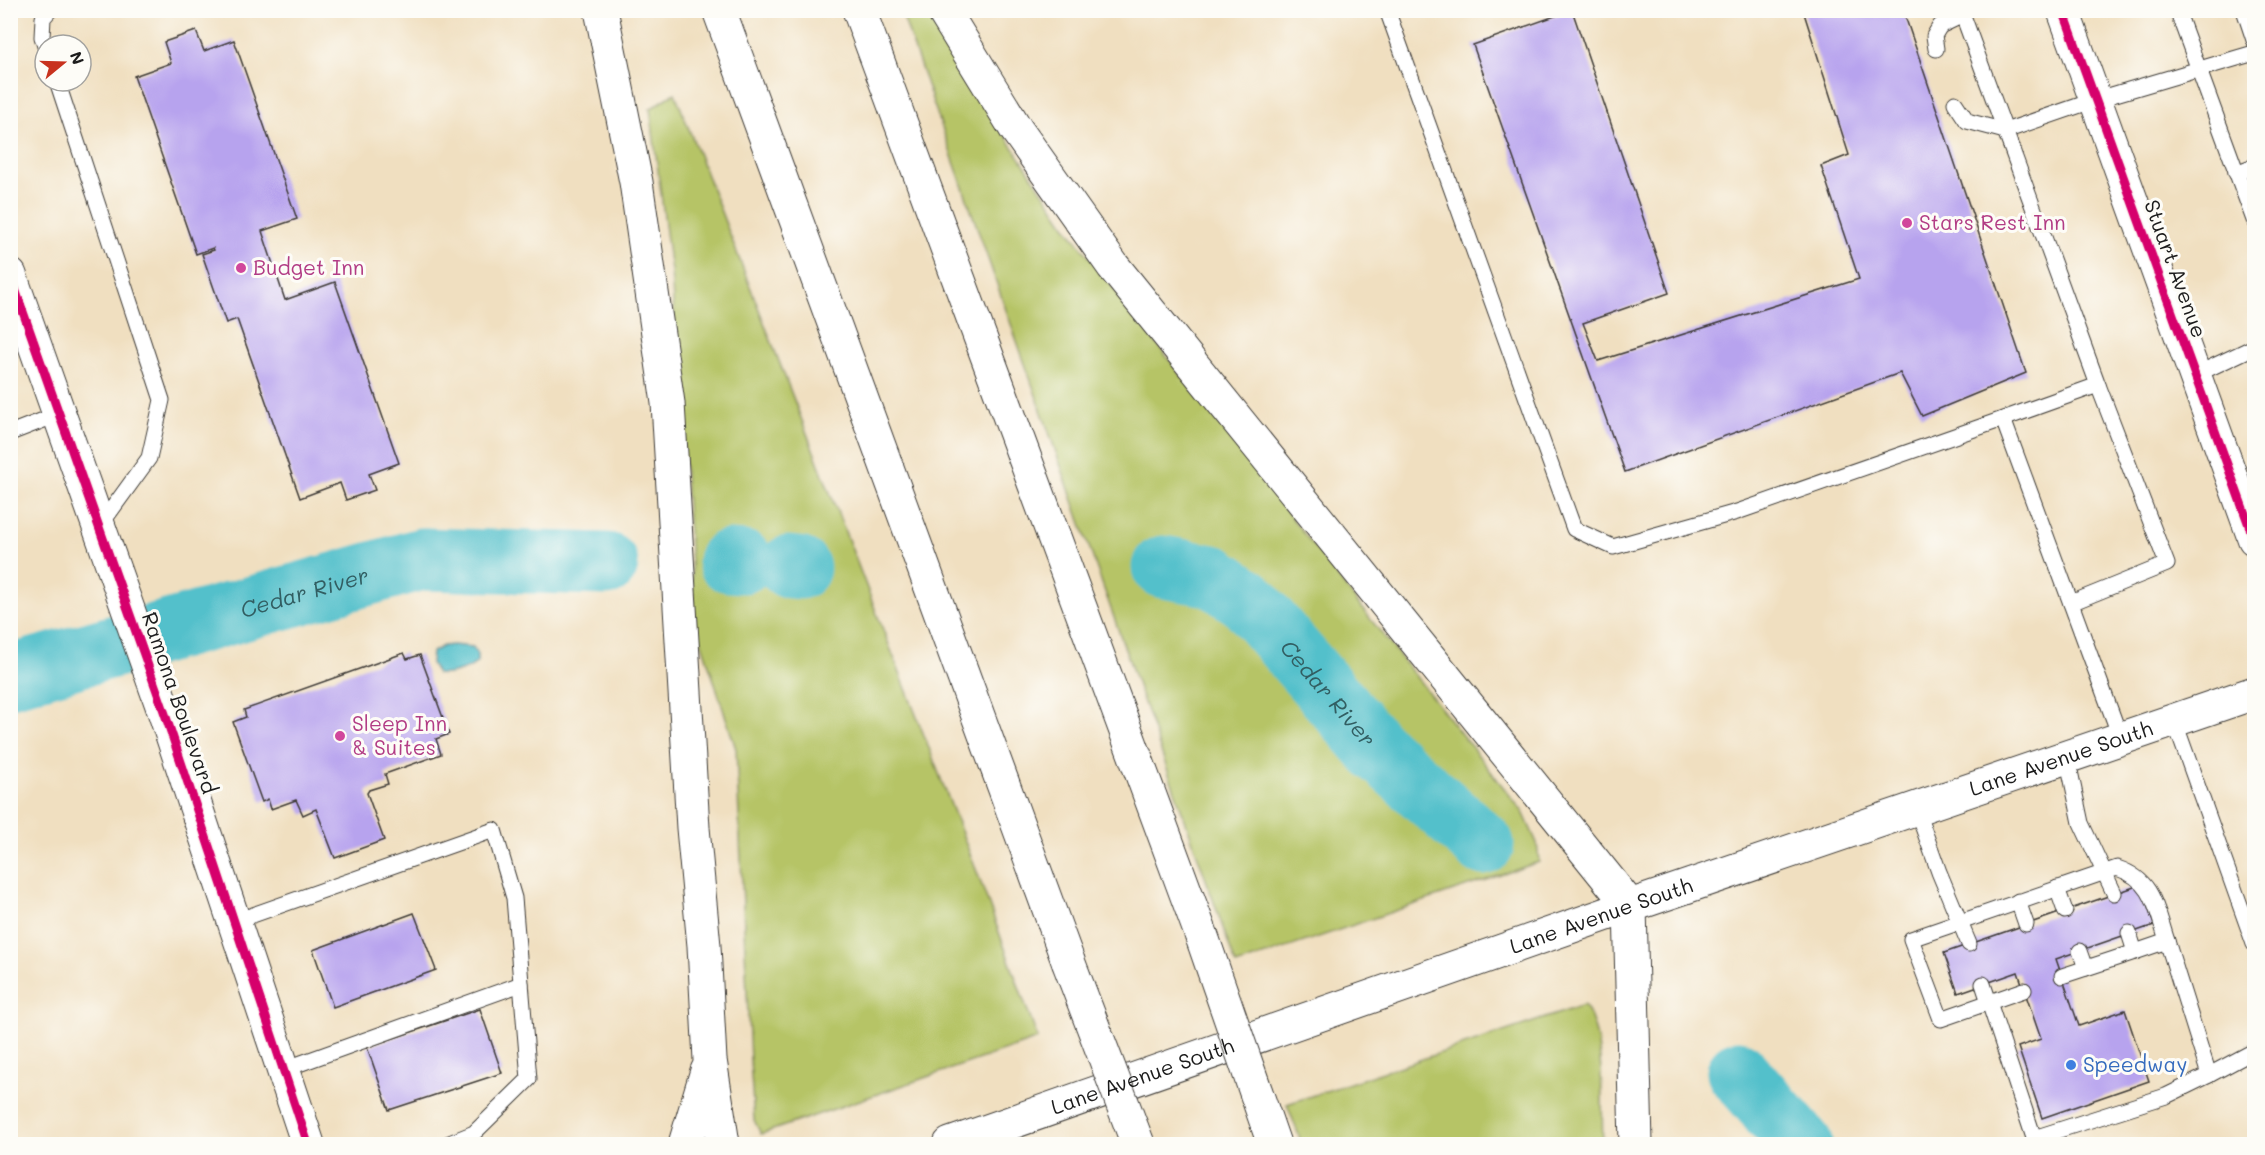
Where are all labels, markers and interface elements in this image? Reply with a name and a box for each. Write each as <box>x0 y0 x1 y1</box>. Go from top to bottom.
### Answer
north arrow <box>33 33 93 93</box>
text: N <box>66 49 90 67</box>
street label: Stuart Avenue <box>2139 196 2214 341</box>
place label: Stars Rest Inn <box>1919 208 2066 235</box>
marker: Stars Rest Inn <box>1900 216 1914 230</box>
place label: Budget Inn <box>253 253 364 280</box>
marker: Budget Inn <box>234 261 248 275</box>
water label: Cedar River <box>237 560 372 624</box>
street label: Ramona Boulevard <box>137 608 224 797</box>
water label: Cedar River <box>1274 633 1382 752</box>
place label: Sleep Inn & Suites <box>352 709 447 760</box>
street label: Lane Avenue South <box>1966 714 2156 801</box>
marker: Sleep Inn & Suites <box>333 729 347 743</box>
street label: Lane Avenue South <box>1506 871 1696 959</box>
street label: Lane Avenue South <box>1047 1031 1237 1120</box>
place label: Speedway <box>2083 1050 2187 1077</box>
marker: Speedway <box>2064 1058 2078 1072</box>

